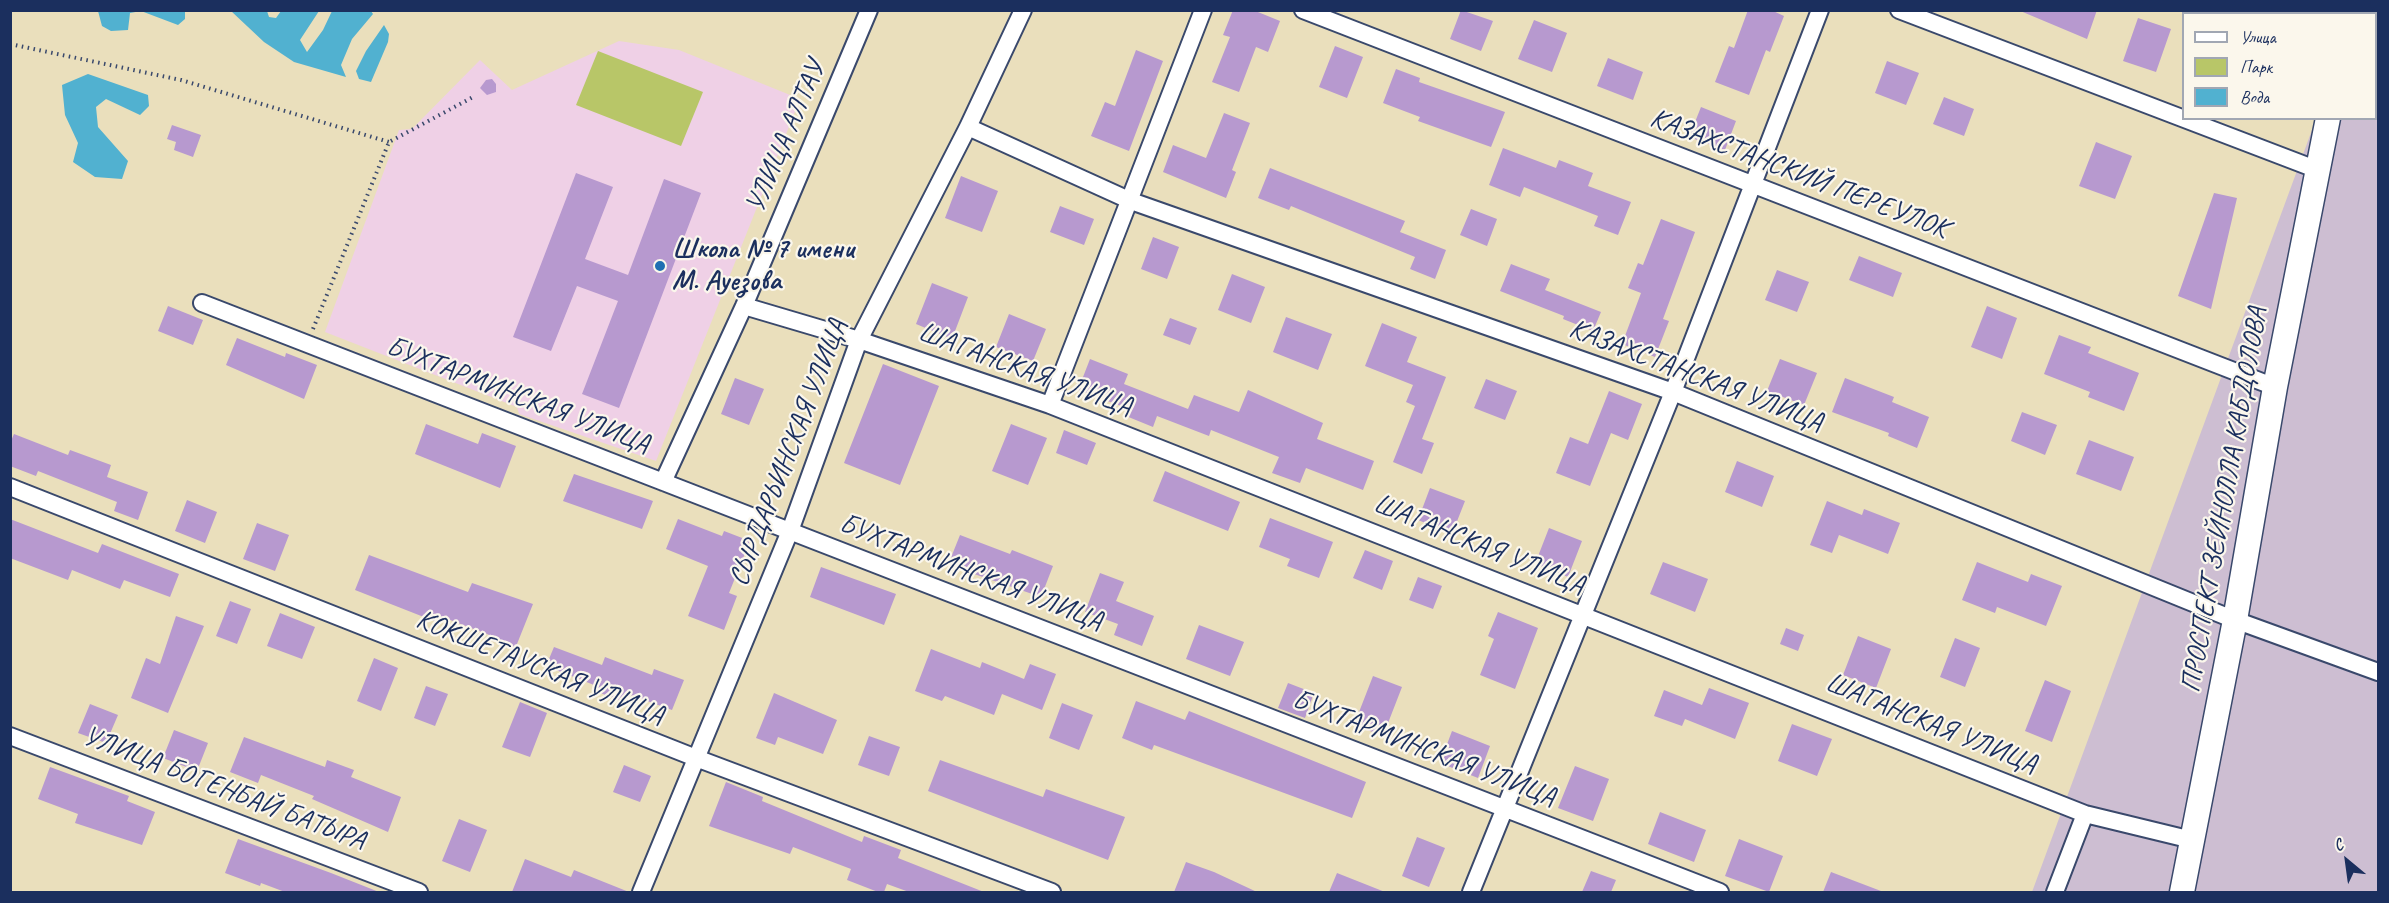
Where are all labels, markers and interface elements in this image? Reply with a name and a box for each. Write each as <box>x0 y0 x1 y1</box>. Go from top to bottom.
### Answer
legend <box>2182 12 2377 120</box>
text: Улица <box>2240 26 2276 48</box>
street label: УЛИЦА АЛТАУ <box>739 56 833 218</box>
text: Парк <box>2240 56 2272 78</box>
text: Вода <box>2240 86 2269 108</box>
street label: КАЗАХСТАНСКИЙ ПЕРЕУЛОК <box>1645 102 1953 246</box>
place label: Школа № 7 имени М. Ауезова <box>672 233 854 299</box>
marker: Школа № 7 имени М. Ауезова <box>653 259 667 273</box>
street label: ПРОСПЕКТ ЗЕЙНОЛЛА КАБДОЛОВА <box>2175 305 2275 695</box>
street label: КАЗАХСТАНСКАЯ УЛИЦА <box>1564 312 1828 440</box>
street label: СЫРДАРЬИНСКАЯ УЛИЦА <box>723 315 855 591</box>
street label: ШАГАНСКАЯ УЛИЦА <box>914 316 1136 424</box>
street label: БУХТАРМИНСКАЯ УЛИЦА <box>382 330 654 462</box>
street label: ШАГАНСКАЯ УЛИЦА <box>1368 487 1590 603</box>
street label: БУХТАРМИНСКАЯ УЛИЦА <box>835 507 1107 639</box>
street label: КОКШЕТАУСКАЯ УЛИЦА <box>411 603 669 733</box>
street label: ШАГАНСКАЯ УЛИЦА <box>1820 666 2042 782</box>
street label: БУХТАРМИНСКАЯ УЛИЦА <box>1288 683 1560 815</box>
street label: УЛИЦА БОГЕНБАЙ БАТЫРА <box>78 720 370 858</box>
north arrow <box>2317 831 2377 891</box>
text: С <box>2330 835 2347 856</box>

